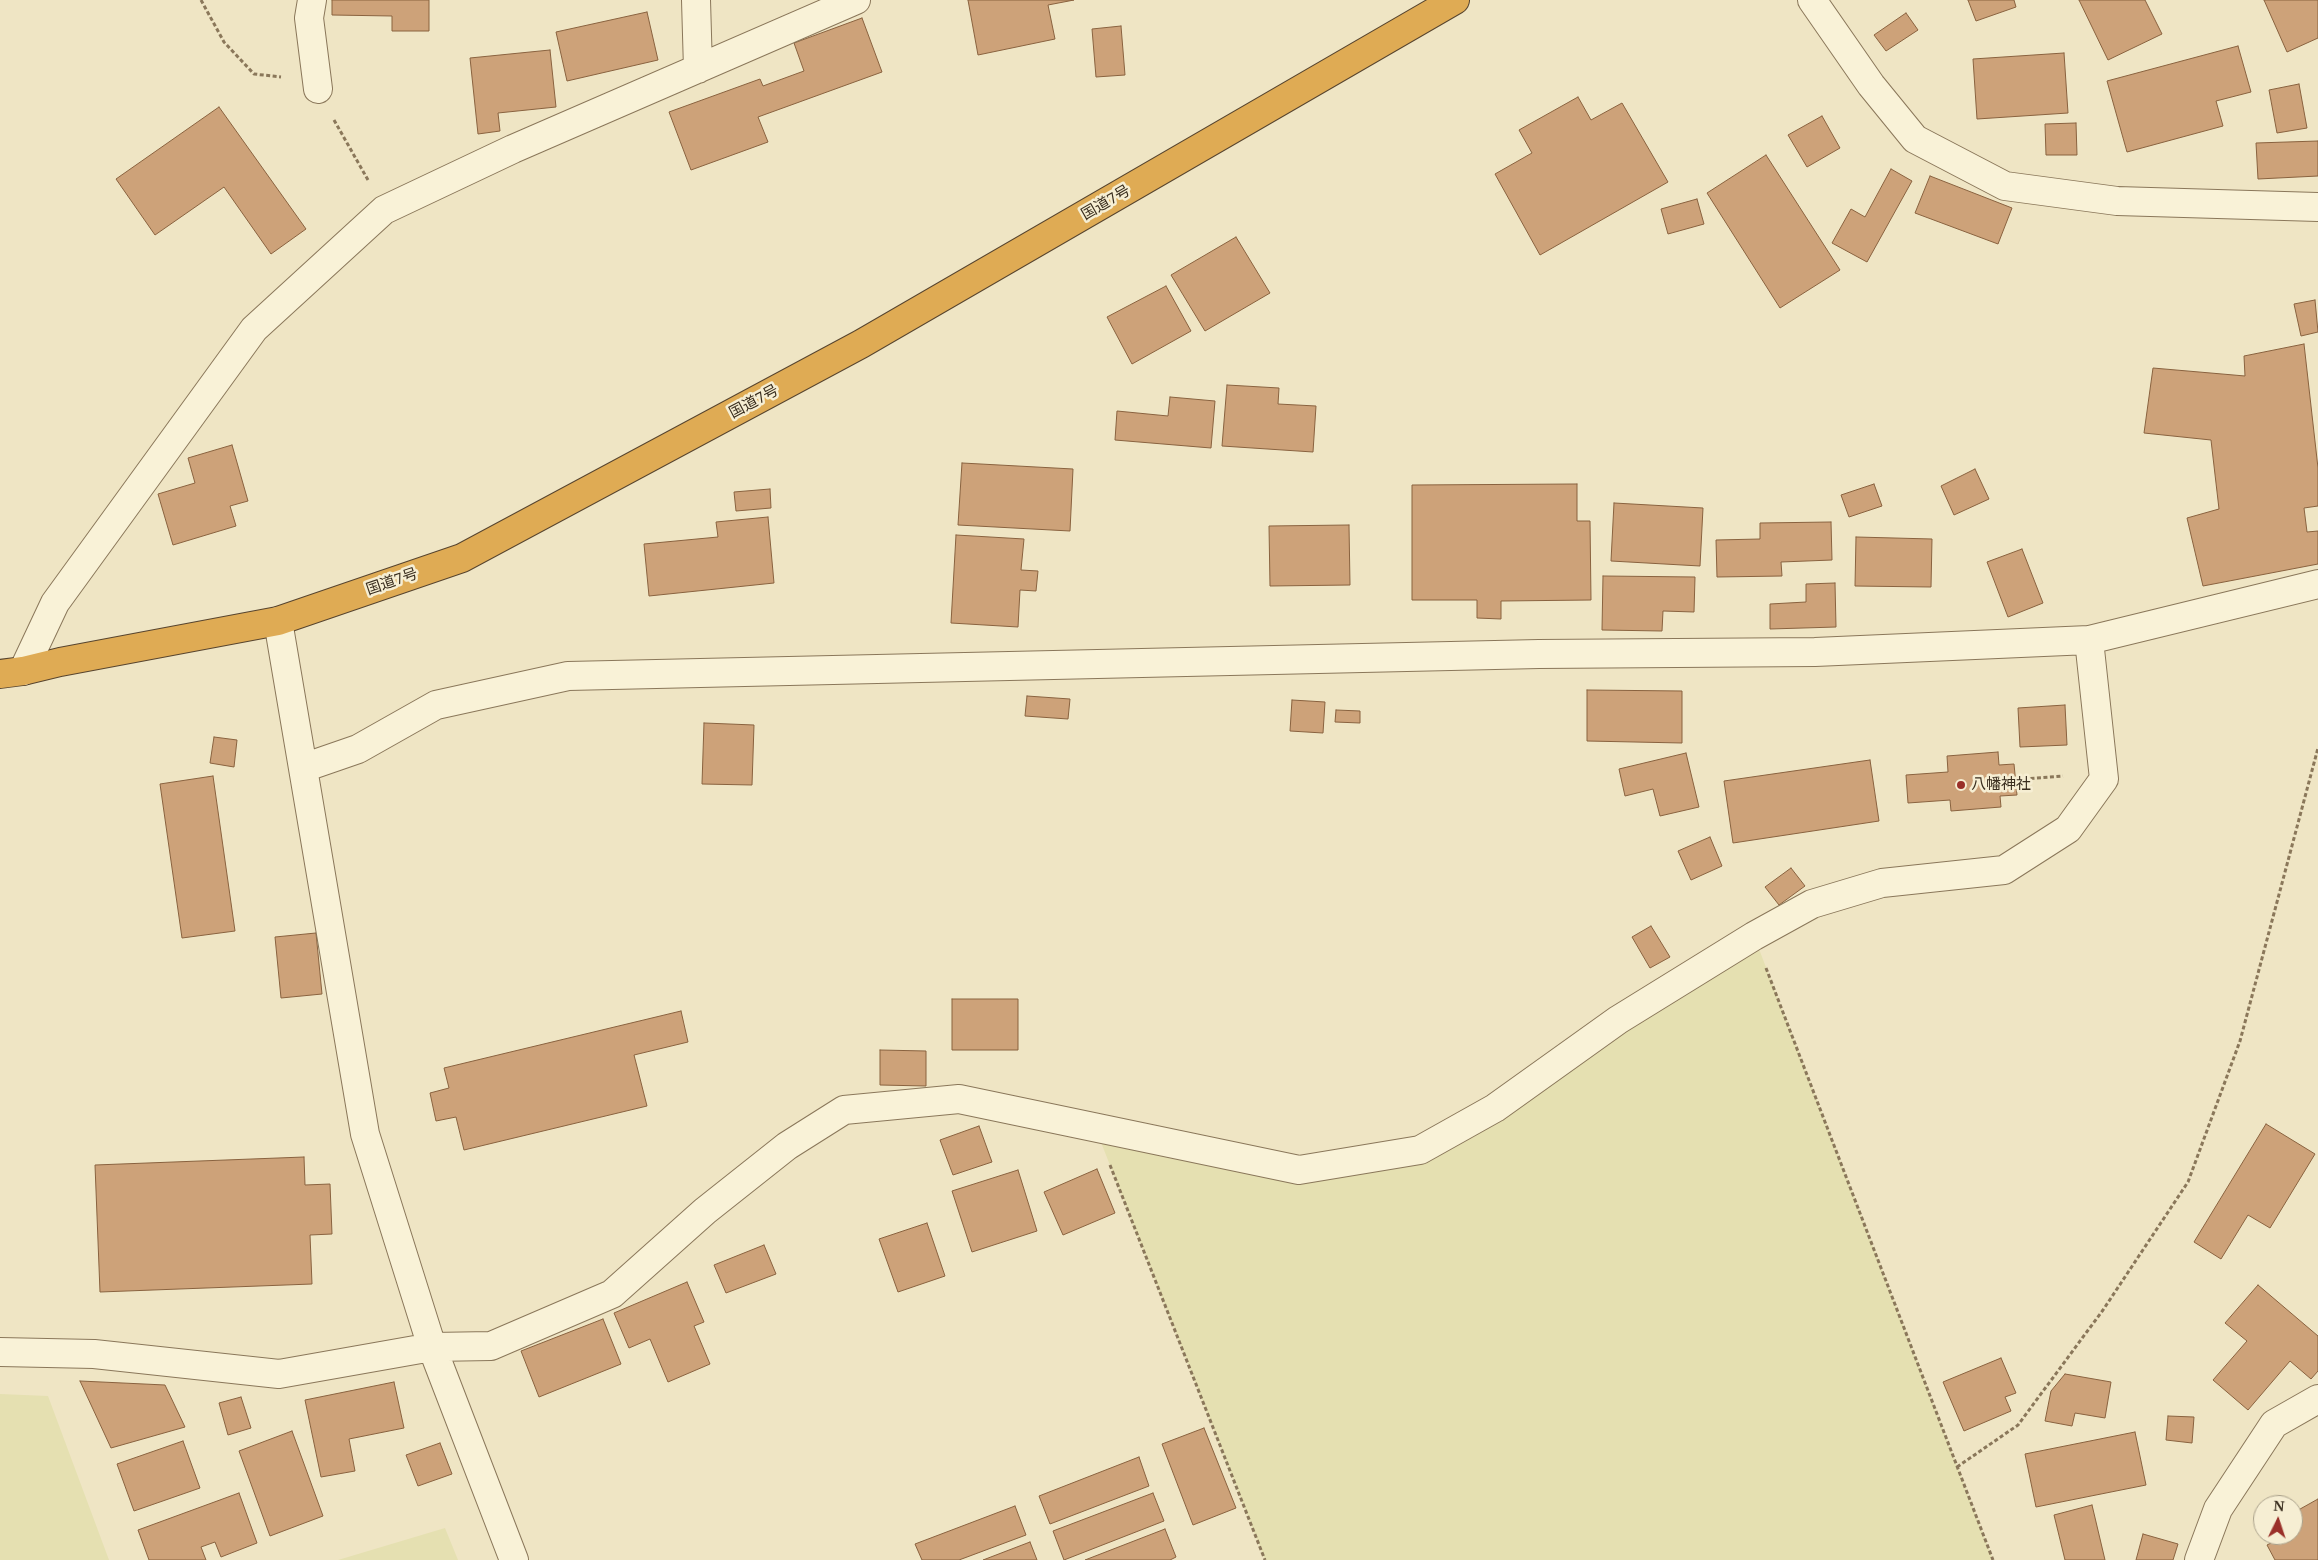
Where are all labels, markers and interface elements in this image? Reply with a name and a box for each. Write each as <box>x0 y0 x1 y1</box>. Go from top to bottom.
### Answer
street label: 国道7号 <box>1078 182 1134 224</box>
street label: 国道7号 <box>726 382 782 422</box>
street label: 国道7号 <box>364 565 420 599</box>
place label: 八幡神社 <box>1971 776 2031 794</box>
marker: 八幡神社 <box>1955 779 1967 791</box>
north arrow <box>2253 1495 2303 1545</box>
text: N <box>2273 1496 2285 1515</box>

